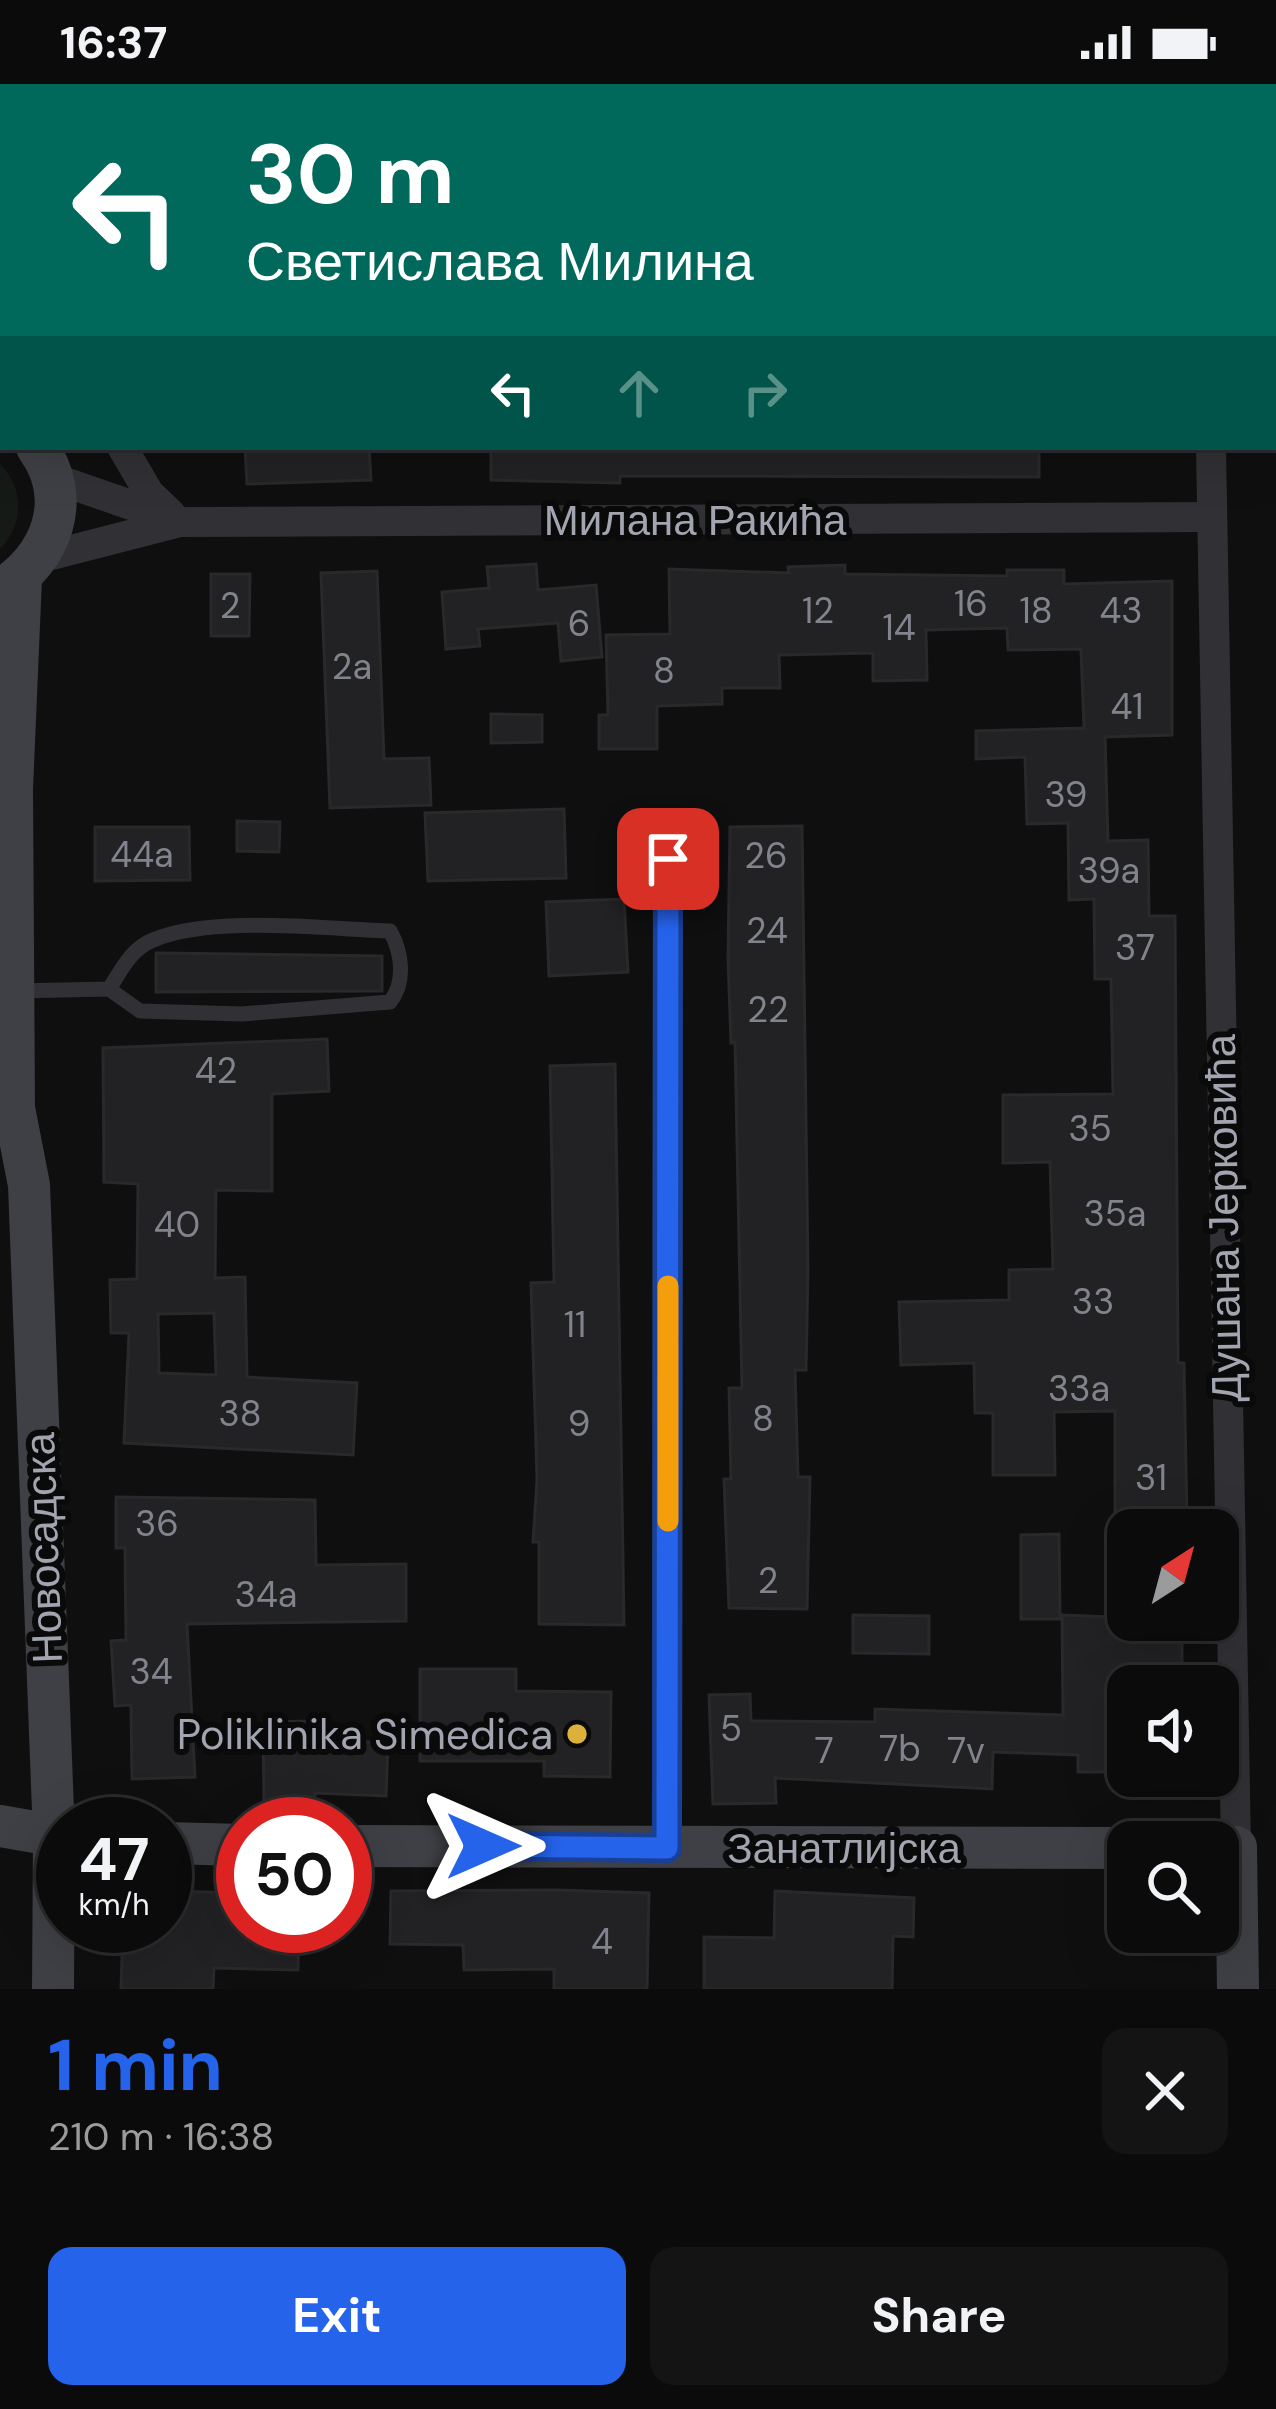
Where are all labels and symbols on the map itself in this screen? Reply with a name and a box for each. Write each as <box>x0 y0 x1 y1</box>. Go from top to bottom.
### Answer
street label: Милана Ракића <box>544 493 847 548</box>
house number: 16 <box>954 580 988 627</box>
house number: 2 <box>220 582 240 629</box>
house number: 12 <box>802 587 834 634</box>
house number: 18 <box>1019 587 1053 634</box>
house number: 43 <box>1099 587 1143 634</box>
house number: 6 <box>568 600 590 647</box>
house number: 14 <box>882 604 916 651</box>
house number: 2a <box>332 643 372 690</box>
house number: 8 <box>653 647 675 694</box>
house number: 41 <box>1110 683 1144 730</box>
house number: 39 <box>1045 771 1087 818</box>
pin <box>617 808 719 910</box>
house number: 44a <box>110 831 174 878</box>
house number: 26 <box>744 832 788 879</box>
house number: 39a <box>1078 847 1140 894</box>
house number: 24 <box>746 907 788 954</box>
house number: 37 <box>1115 924 1155 971</box>
house number: 22 <box>747 986 789 1033</box>
street label: Душана Јерковића <box>1193 1033 1254 1402</box>
house number: 42 <box>195 1047 237 1094</box>
house number: 35 <box>1068 1105 1112 1152</box>
house number: 35a <box>1084 1190 1146 1237</box>
house number: 40 <box>154 1201 200 1248</box>
house number: 33 <box>1072 1278 1114 1325</box>
house number: 11 <box>564 1301 586 1348</box>
house number: 33a <box>1048 1365 1110 1412</box>
house number: 38 <box>218 1390 262 1437</box>
house number: 8 <box>752 1395 774 1442</box>
house number: 9 <box>568 1400 590 1447</box>
street label: Новосадска <box>12 1431 75 1665</box>
house number: 31 <box>1135 1454 1167 1501</box>
house number: 36 <box>135 1500 179 1547</box>
north arrow <box>1107 1509 1239 1641</box>
house number: 2 <box>758 1557 778 1604</box>
house number: 34a <box>235 1571 297 1618</box>
house number: 34 <box>129 1648 173 1695</box>
house number: 5 <box>720 1705 742 1752</box>
place label: Poliklinika Simedica <box>177 1707 553 1762</box>
marker: Poliklinika Simedica <box>564 1721 590 1747</box>
house number: 7b <box>879 1725 921 1772</box>
house number: 7 <box>814 1727 834 1774</box>
house number: 7v <box>947 1727 985 1774</box>
position arrow <box>420 1783 546 1909</box>
speed limit sign: 50 <box>216 1797 372 1953</box>
street label: Занатлијска <box>727 1821 961 1876</box>
house number: 4 <box>591 1918 613 1965</box>

